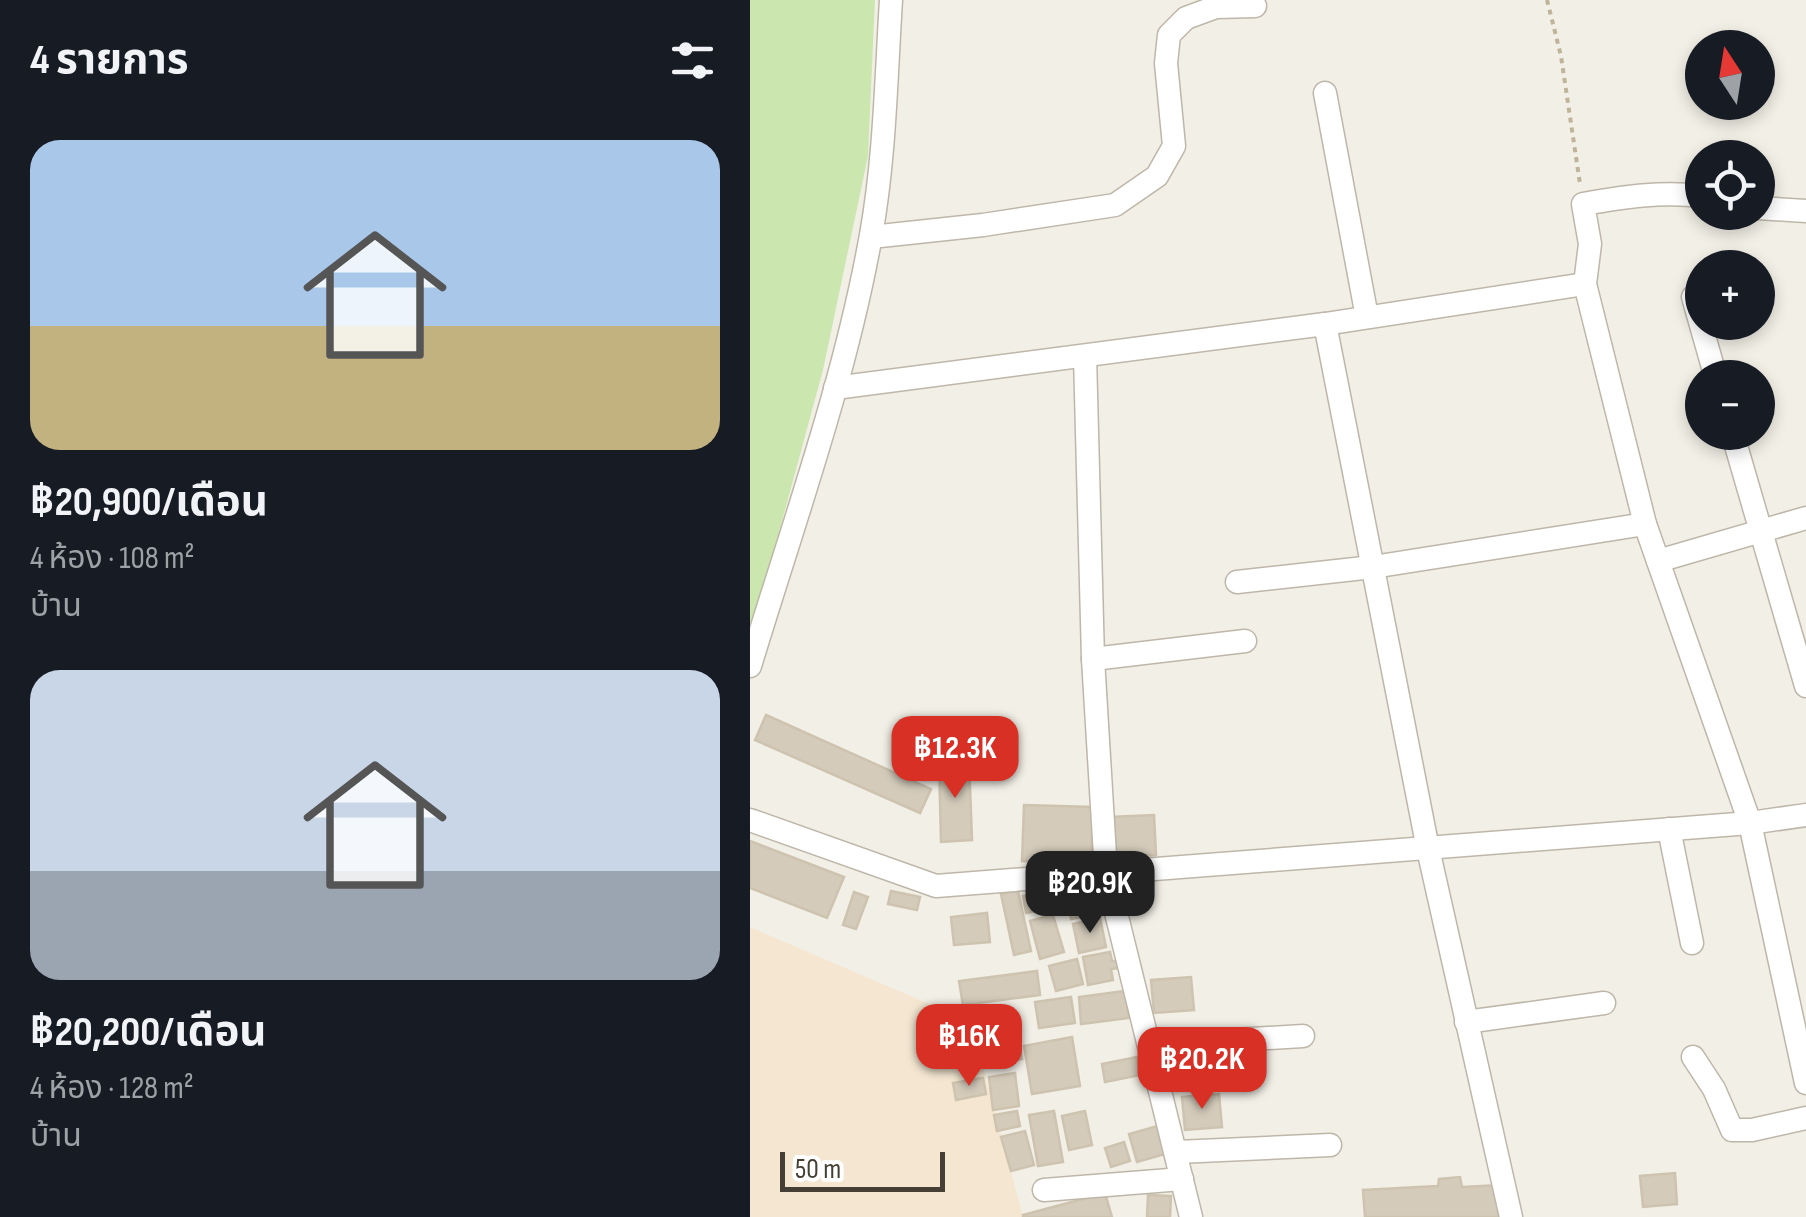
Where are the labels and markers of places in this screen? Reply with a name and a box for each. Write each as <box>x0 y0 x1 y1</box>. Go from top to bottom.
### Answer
pin: ฿12.3K <box>874 716 1036 801</box>
pin: ฿20.9K <box>1009 851 1171 936</box>
pin: ฿16K <box>910 1004 1028 1089</box>
pin: ฿20.2K <box>1121 1027 1283 1112</box>

